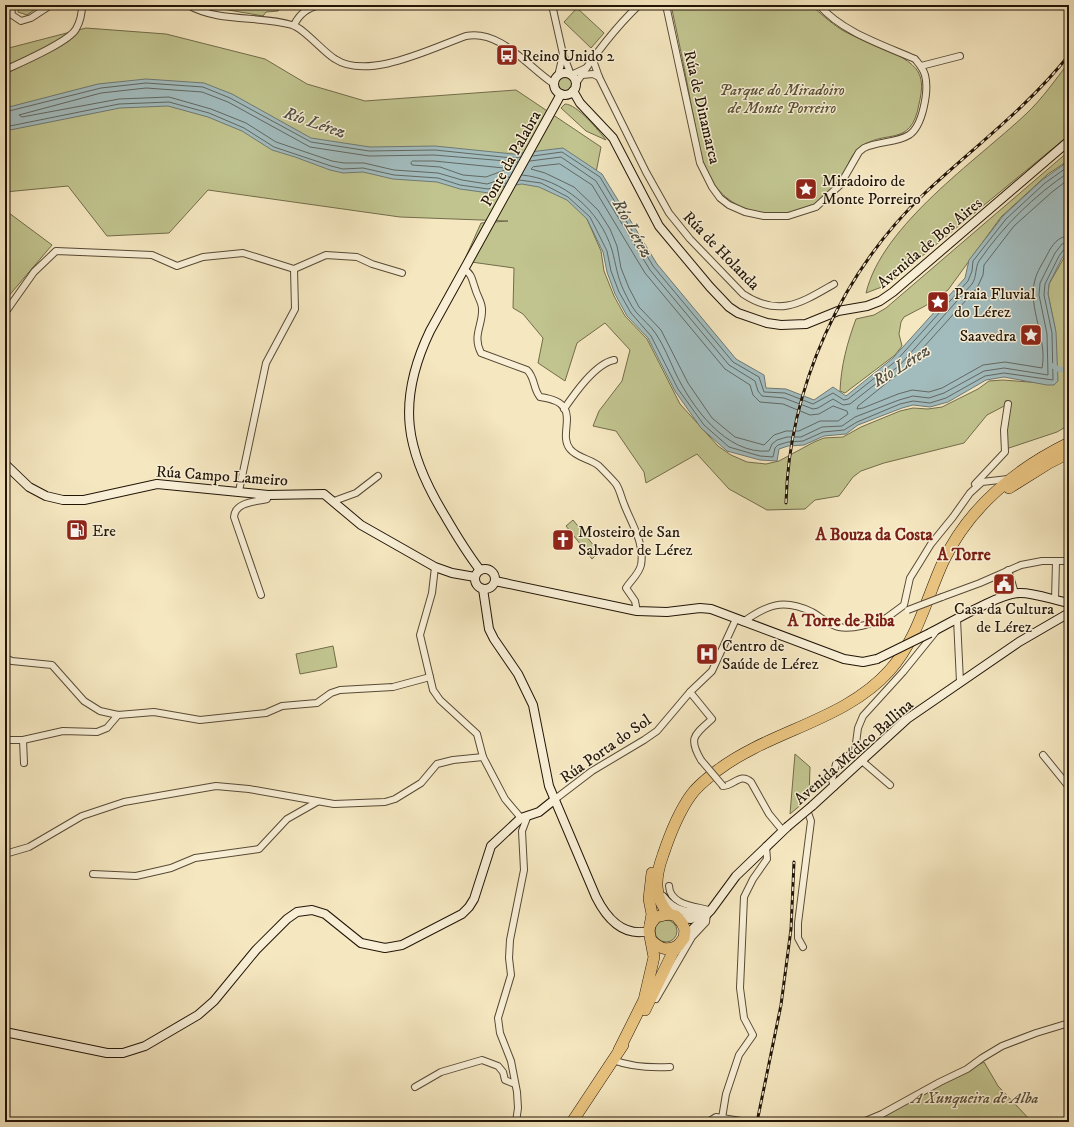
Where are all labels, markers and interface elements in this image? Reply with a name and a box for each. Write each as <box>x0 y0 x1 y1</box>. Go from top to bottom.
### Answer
bus stop icon: Reino Unido 2 <box>494 42 520 68</box>
place label: Reino Unido 2 <box>522 46 615 66</box>
street label: Rúa de Dinamarca <box>679 48 725 166</box>
park label: Parque do Miradoiro de Monte Porreiro <box>719 80 845 118</box>
water label: Río Lérez <box>280 102 349 144</box>
street label: Ponte da Palabra <box>476 107 545 210</box>
place label: Miradoiro de Monte Porreiro <box>822 171 921 209</box>
place icon: Miradoiro de Monte Porreiro <box>793 176 819 202</box>
street label: Avenida de Bos Aires <box>873 193 986 293</box>
water label: Río Lérez <box>606 194 657 262</box>
street label: Rúa de Holanda <box>679 207 764 295</box>
place label: Praia Fluvial do Lérez <box>954 284 1036 322</box>
place icon: Praia Fluvial do Lérez <box>925 289 951 315</box>
place icon: Saavedra <box>1018 322 1044 348</box>
place label: Saavedra <box>960 326 1016 346</box>
water label: Río Lérez <box>868 339 935 393</box>
street label: Rúa Campo Lameiro <box>155 461 289 491</box>
fuel station icon: Ere <box>64 517 90 543</box>
place label: Ere <box>92 521 116 541</box>
place label: Mosteiro de San Salvador de Lérez <box>578 522 693 560</box>
district label: A Bouza da Costa <box>814 524 933 546</box>
church icon: Mosteiro de San Salvador de Lérez <box>550 527 576 553</box>
district label: A Torre <box>936 544 991 566</box>
public building icon: Casa da Cultura de Lérez <box>991 571 1017 597</box>
place label: Casa da Cultura de Lérez <box>954 599 1054 637</box>
district label: A Torre de Riba <box>786 610 895 632</box>
place label: Centro de Saúde de Lérez <box>722 636 819 674</box>
hospital icon: Centro de Saúde de Lérez <box>694 641 720 667</box>
street label: Avenida Médico Ballina <box>790 694 917 809</box>
street label: Rúa Porta do Sol <box>556 710 655 788</box>
park label: A Xunqueira de Alba <box>909 1088 1039 1108</box>

